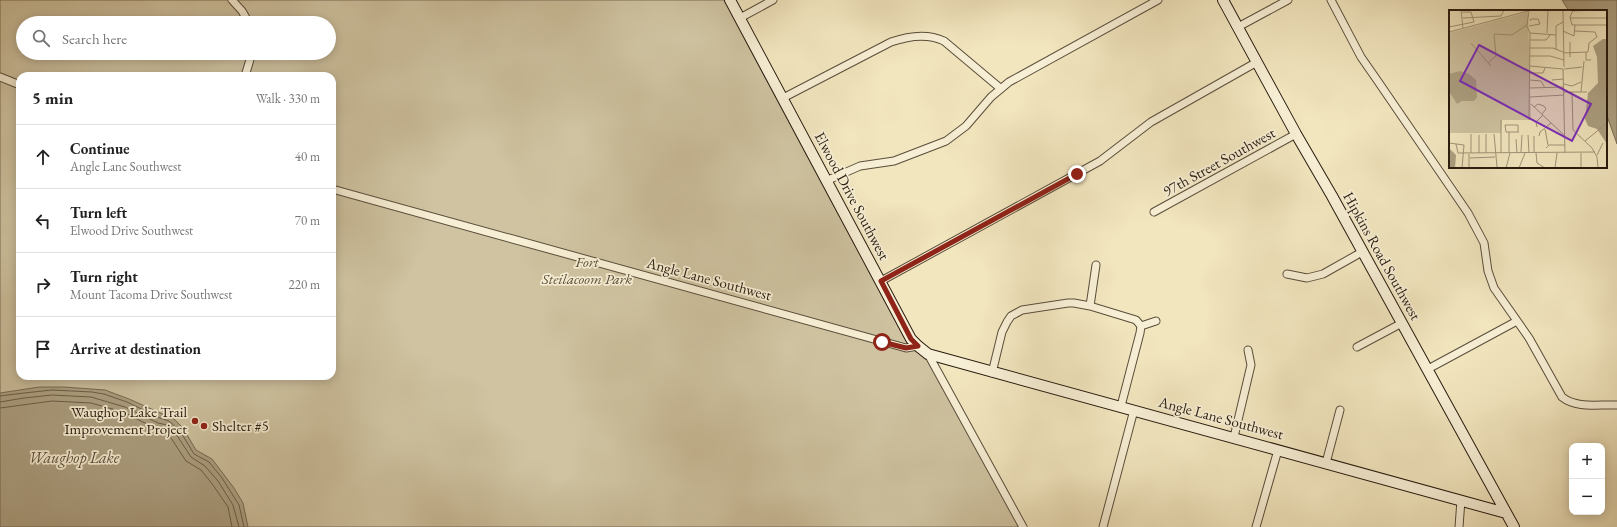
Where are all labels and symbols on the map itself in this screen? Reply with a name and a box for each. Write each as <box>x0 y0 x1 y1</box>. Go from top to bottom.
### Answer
inset map <box>1449 10 1607 168</box>
street label: 97th Street Southwest <box>1159 123 1278 200</box>
street label: Elwood Drive Southwest <box>811 129 894 263</box>
route end <box>1068 165 1086 183</box>
street label: Hipkins Road Southwest <box>1339 188 1426 324</box>
park label: Fort Steilacoom Park <box>541 252 632 288</box>
street label: Angle Lane Southwest <box>644 252 774 304</box>
route start <box>873 333 891 351</box>
street label: Angle Lane Southwest <box>1156 391 1286 443</box>
place label: Waughop Lake Trail Improvement Project <box>64 402 187 438</box>
marker: Waughop Lake Trail Improvement Project <box>190 416 200 426</box>
place label: Shelter #5 <box>212 416 269 435</box>
marker: Shelter #5 <box>199 421 209 431</box>
water label: Waughop Lake <box>29 447 120 468</box>

